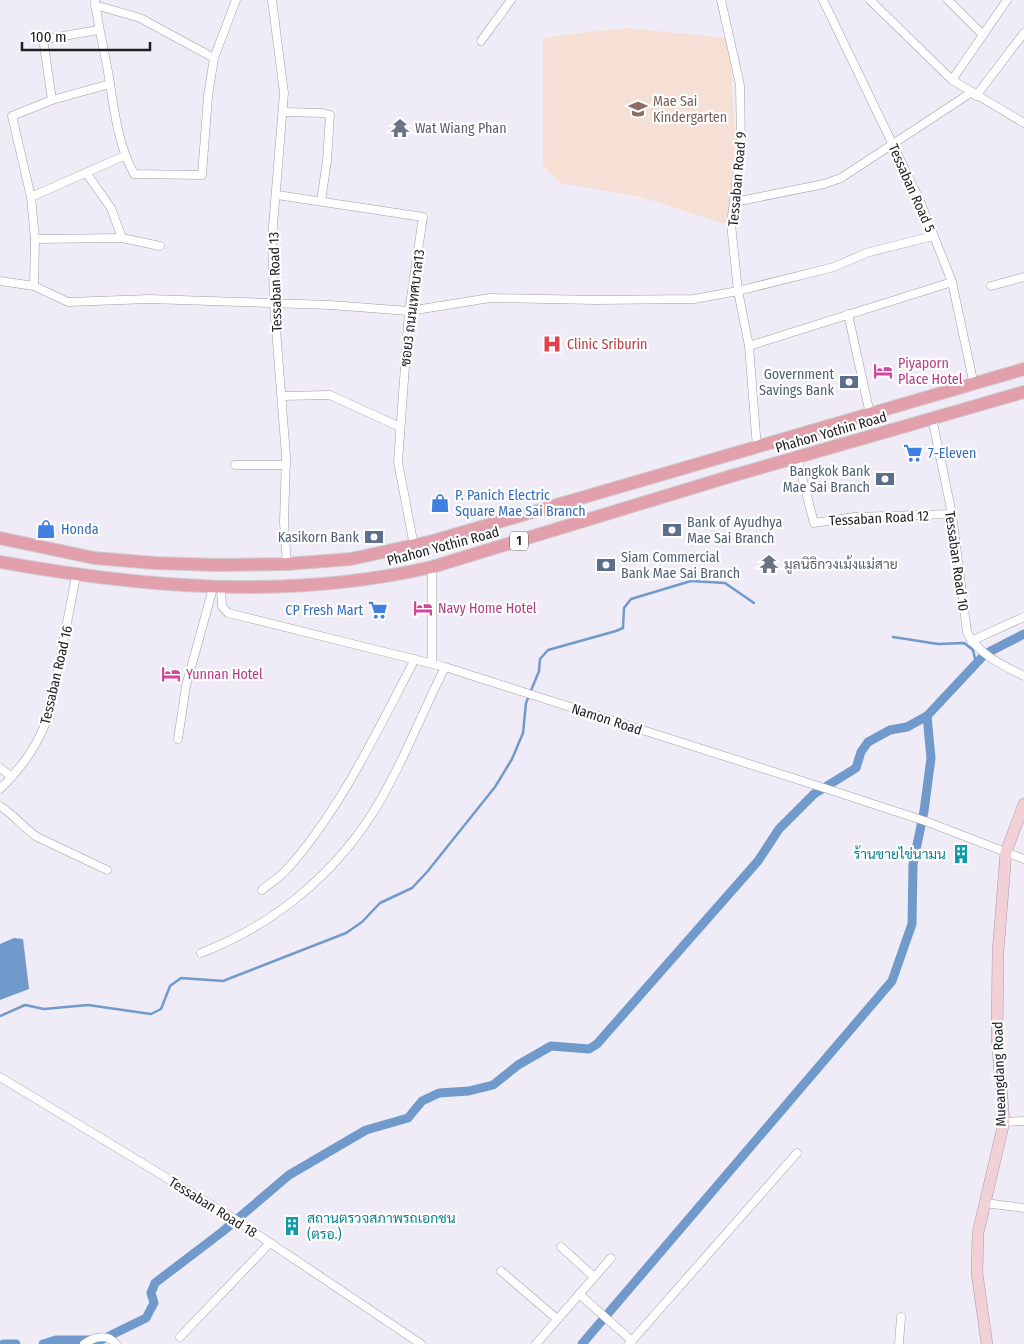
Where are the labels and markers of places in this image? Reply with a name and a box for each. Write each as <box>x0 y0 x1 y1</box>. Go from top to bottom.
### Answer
place label: Mae Sai Kindergarten <box>653 93 727 126</box>
school or university icon: Mae Sai Kindergarten <box>627 98 649 120</box>
temple icon: Wat Wiang Phan <box>389 117 411 139</box>
place label: Wat Wiang Phan <box>415 120 507 137</box>
hospital icon: Clinic Sriburin <box>541 333 563 355</box>
place label: Clinic Sriburin <box>567 336 647 353</box>
place label: Piyaporn Place Hotel <box>898 355 963 388</box>
hotel icon: Piyaporn Place Hotel <box>872 360 894 382</box>
place label: Government Savings Bank <box>759 366 834 399</box>
bank icon: Government Savings Bank <box>838 371 860 393</box>
supermarket icon: 7-Eleven <box>902 442 924 464</box>
place label: 7-Eleven <box>928 445 976 462</box>
place label: Bangkok Bank Mae Sai Branch <box>783 463 870 496</box>
bank icon: Bangkok Bank Mae Sai Branch <box>874 468 896 490</box>
place label: P. Panich Electric Square Mae Sai Branch <box>455 487 586 520</box>
shop icon: P. Panich Electric Square Mae Sai Branch <box>429 492 451 514</box>
place label: Bank of Ayudhya Mae Sai Branch <box>687 514 782 547</box>
shop icon: Honda <box>35 518 57 540</box>
bank icon: Bank of Ayudhya Mae Sai Branch <box>661 519 683 541</box>
place label: Honda <box>61 521 99 538</box>
bank icon: Kasikorn Bank <box>363 526 385 548</box>
place label: Kasikorn Bank <box>278 529 359 546</box>
place label: Siam Commercial Bank Mae Sai Branch <box>621 549 740 582</box>
temple icon: มูลนิธิกวงเม้งแม่สาย <box>758 553 780 575</box>
bank icon: Siam Commercial Bank Mae Sai Branch <box>595 554 617 576</box>
place label: มูลนิธิกวงเม้งแม่สาย <box>784 555 898 574</box>
hotel icon: Navy Home Hotel <box>412 597 434 619</box>
supermarket icon: CP Fresh Mart <box>367 599 389 621</box>
place label: Navy Home Hotel <box>438 600 537 617</box>
place label: CP Fresh Mart <box>285 602 363 619</box>
hotel icon: Yunnan Hotel <box>160 663 182 685</box>
place label: Yunnan Hotel <box>186 666 263 683</box>
building icon: ร้านขายไข่นามน <box>950 843 972 865</box>
place label: ร้านขายไข่นามน <box>853 845 946 863</box>
place label: สถานตรวจสภาพรถเอกชน (ตรอ.) <box>307 1210 456 1243</box>
building icon: สถานตรวจสภาพรถเอกชน (ตรอ.) <box>281 1215 303 1237</box>

